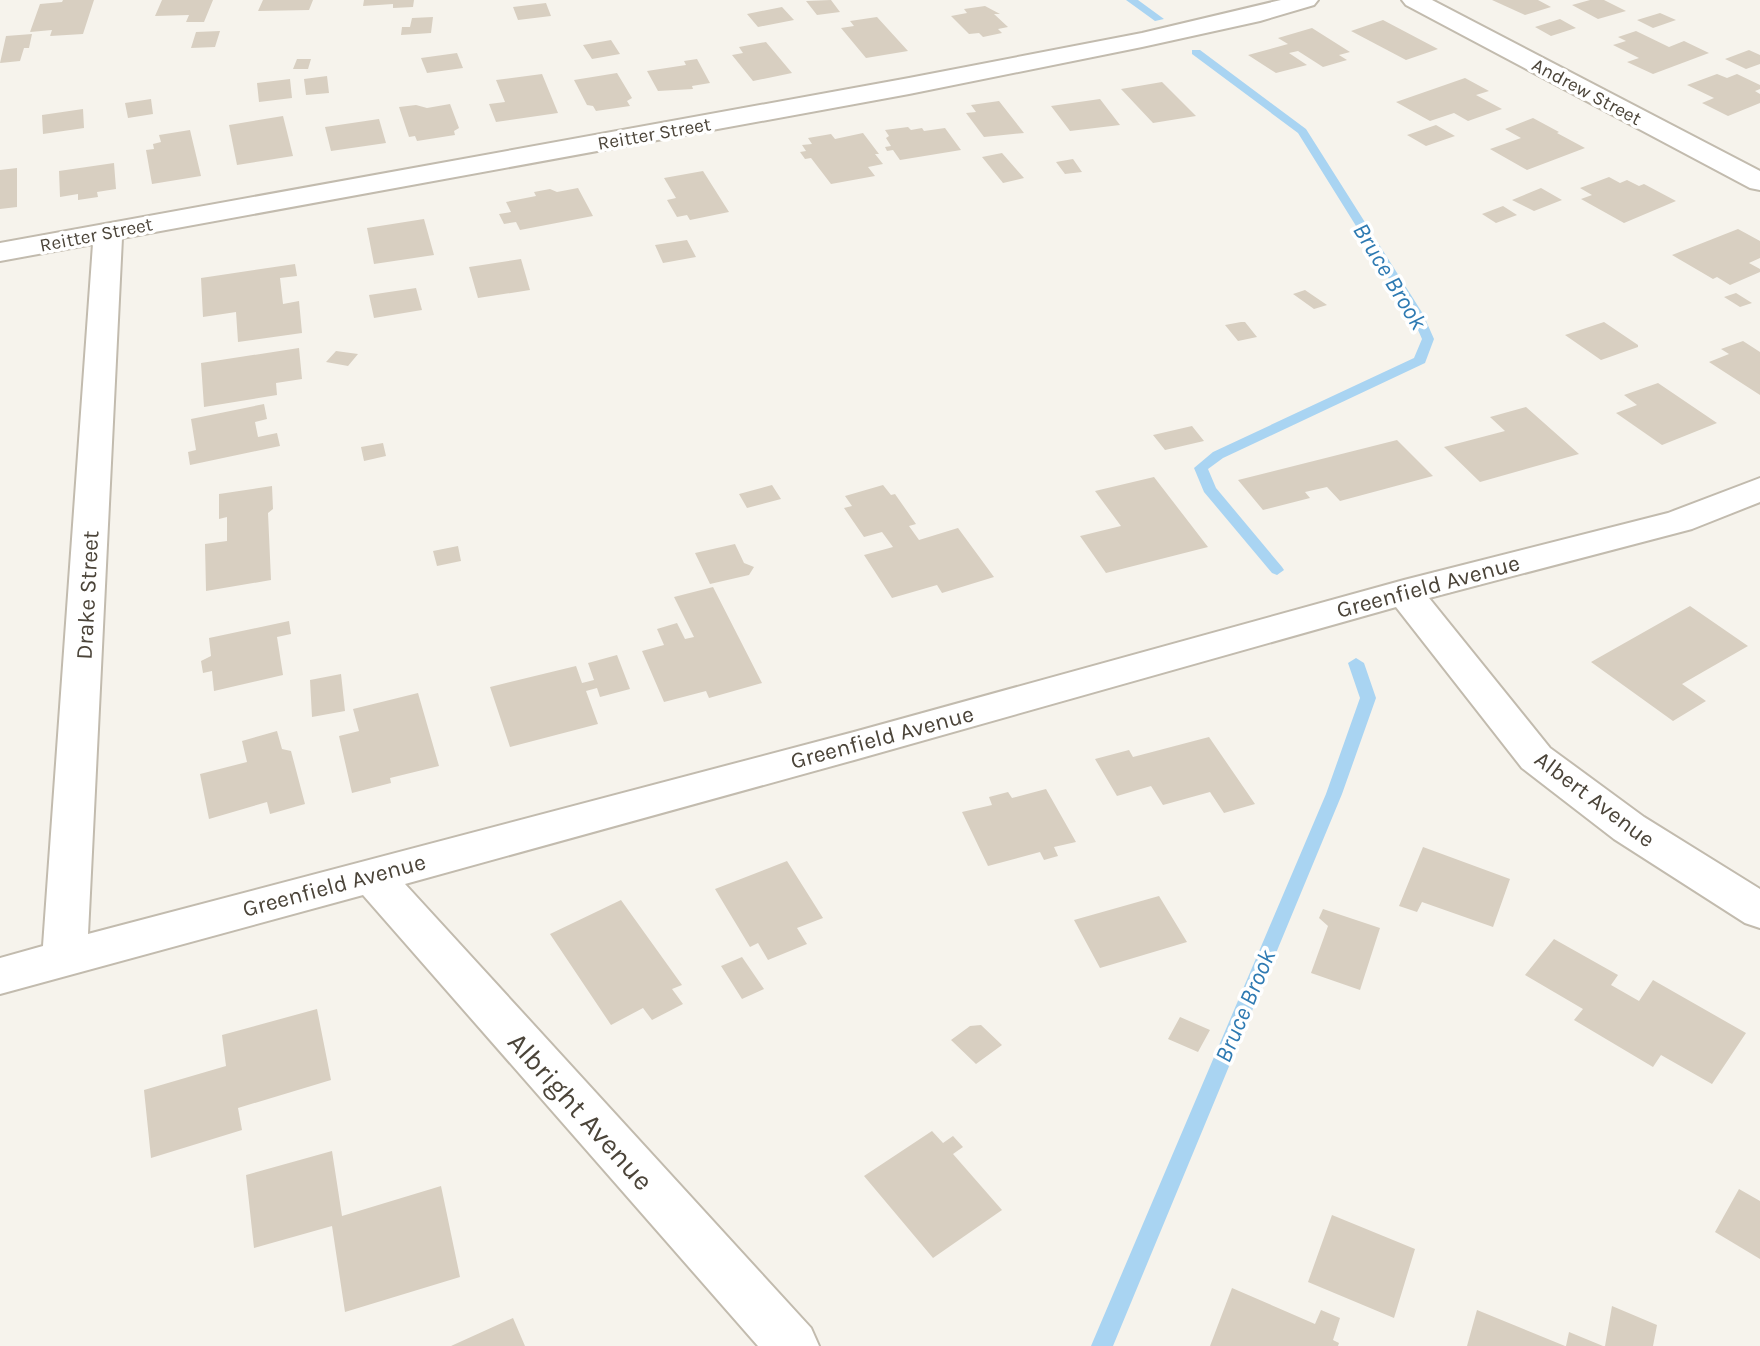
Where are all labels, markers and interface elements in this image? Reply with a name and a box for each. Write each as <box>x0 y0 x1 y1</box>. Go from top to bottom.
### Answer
street label: Andrew Street <box>1528 54 1645 130</box>
street label: Reitter Street <box>596 113 713 155</box>
street label: Reitter Street <box>38 213 155 257</box>
water label: Bruce Brook <box>1347 218 1433 335</box>
street label: Drake Street <box>71 529 104 660</box>
street label: Greenfield Avenue <box>1334 549 1523 624</box>
street label: Greenfield Avenue <box>788 700 977 775</box>
street label: Albert Avenue <box>1529 746 1660 853</box>
street label: Greenfield Avenue <box>240 848 429 923</box>
water label: Bruce Brook <box>1209 945 1282 1066</box>
street label: Albright Avenue <box>501 1026 660 1197</box>

